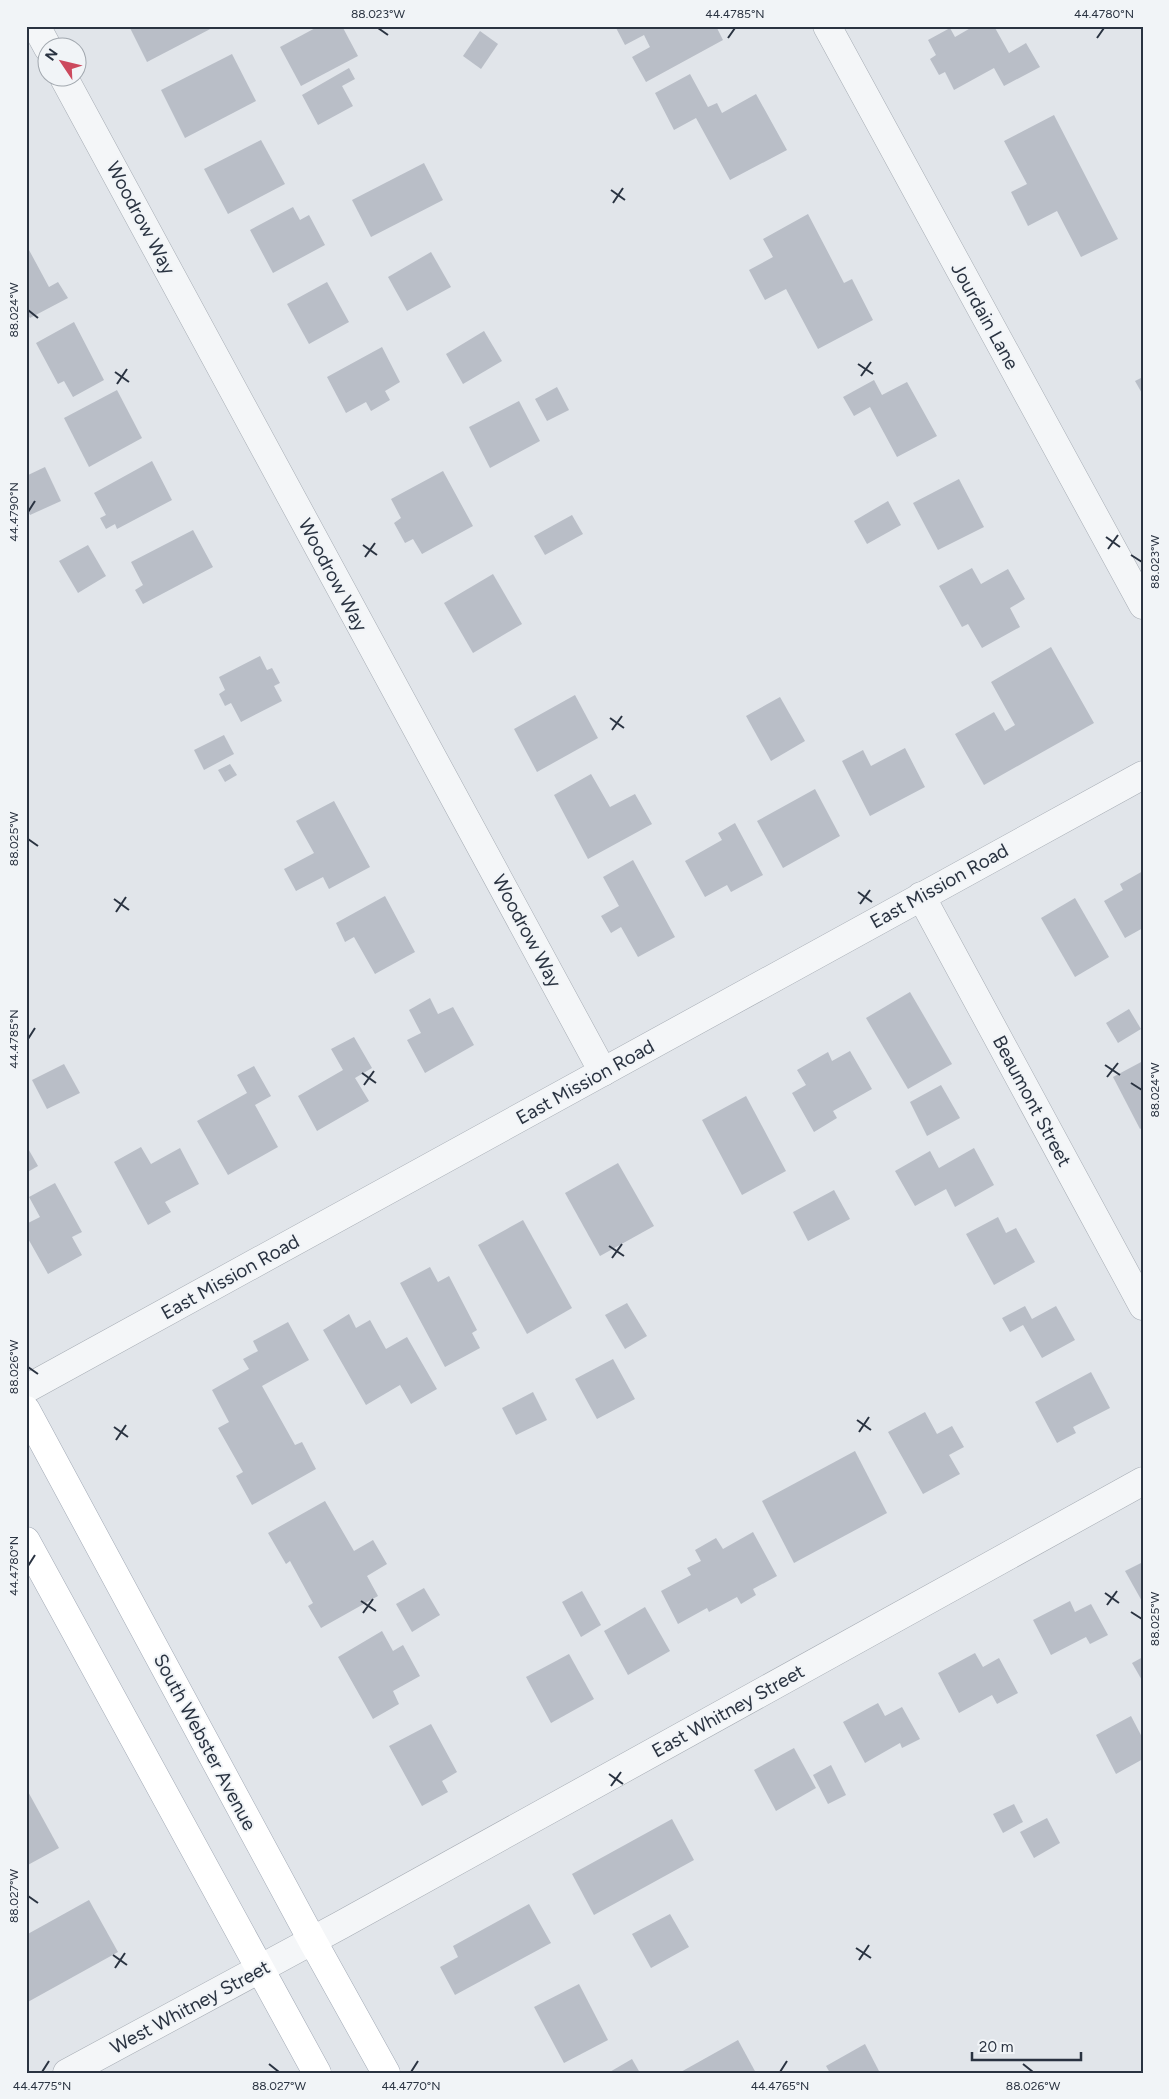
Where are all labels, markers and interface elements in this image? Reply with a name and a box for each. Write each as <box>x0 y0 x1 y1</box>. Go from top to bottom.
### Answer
text: 88.023°W <box>351 7 406 21</box>
text: 44.4785°N <box>705 7 765 21</box>
text: 44.4780°N <box>1074 7 1134 21</box>
north arrow <box>38 38 88 88</box>
text: N <box>42 46 62 64</box>
street label: Woodrow Way <box>102 158 180 278</box>
street label: Jourdain Lane <box>946 258 1024 374</box>
text: 88.024°W <box>7 282 21 338</box>
text: 44.4790°N <box>7 482 21 542</box>
street label: Woodrow Way <box>294 515 372 635</box>
text: 88.023°W <box>1148 534 1162 589</box>
text: 88.025°W <box>7 811 21 866</box>
street label: East Mission Road <box>866 839 1012 933</box>
street label: Woodrow Way <box>488 871 566 991</box>
text: 44.4785°N <box>7 1009 21 1069</box>
street label: Beaumont Street <box>988 1032 1076 1170</box>
street label: East Mission Road <box>512 1035 658 1129</box>
text: 88.024°W <box>1148 1062 1162 1118</box>
street label: East Mission Road <box>157 1230 303 1324</box>
text: 88.026°W <box>7 1339 21 1394</box>
text: 44.4780°N <box>7 1536 21 1596</box>
text: 88.025°W <box>1148 1591 1162 1646</box>
street label: South Webster Avenue <box>149 1650 261 1834</box>
street label: East Whitney Street <box>648 1660 808 1762</box>
text: 88.027°W <box>7 1869 21 1923</box>
street label: West Whitney Street <box>106 1955 274 2059</box>
scale bar <box>972 2029 1080 2061</box>
text: 20 m <box>979 2038 1013 2056</box>
text: 44.4775°N <box>13 2079 71 2093</box>
text: 88.027°W <box>252 2079 306 2093</box>
text: 44.4770°N <box>381 2079 441 2093</box>
text: 44.4765°N <box>751 2079 809 2093</box>
text: 88.026°W <box>1006 2079 1061 2093</box>

